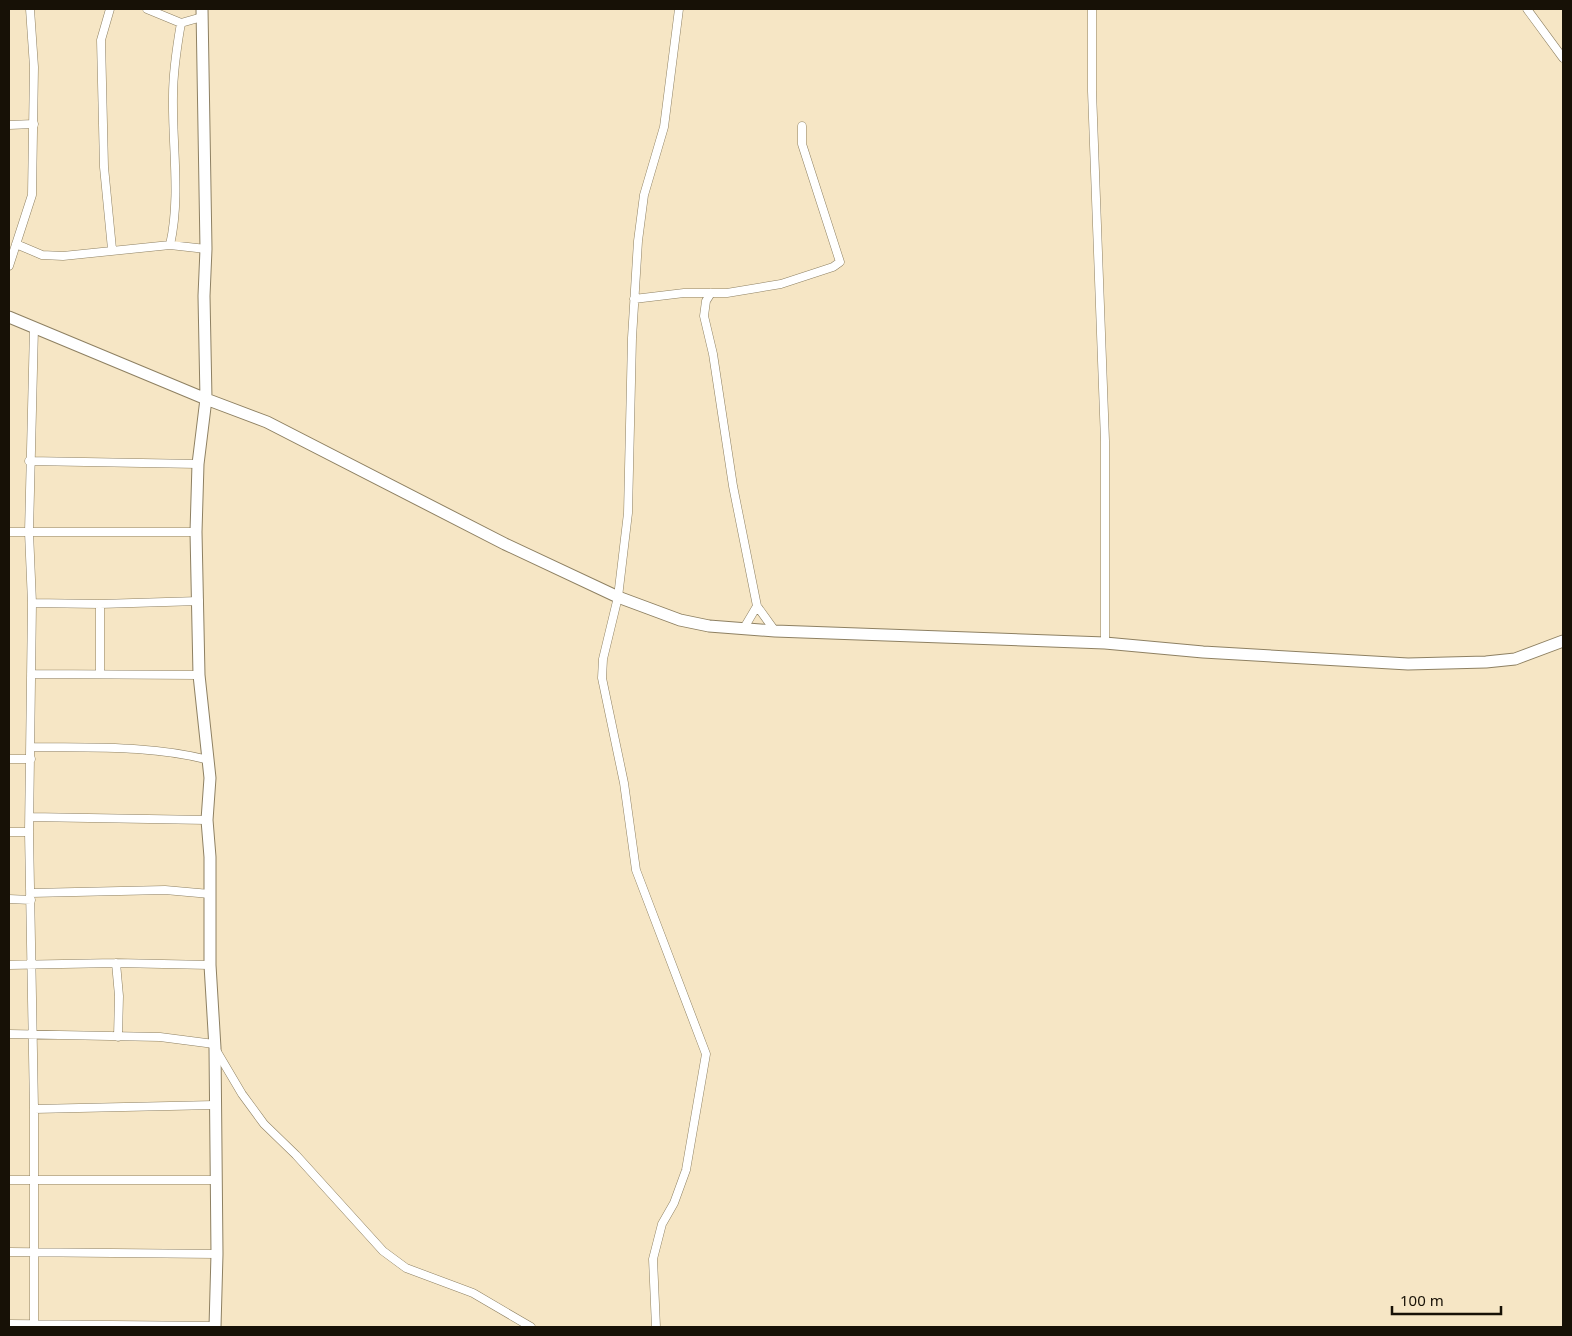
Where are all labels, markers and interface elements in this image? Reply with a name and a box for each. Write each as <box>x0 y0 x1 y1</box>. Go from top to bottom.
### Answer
scale bar <box>1392 1284 1501 1316</box>
text: 100 m <box>1400 1290 1444 1310</box>

